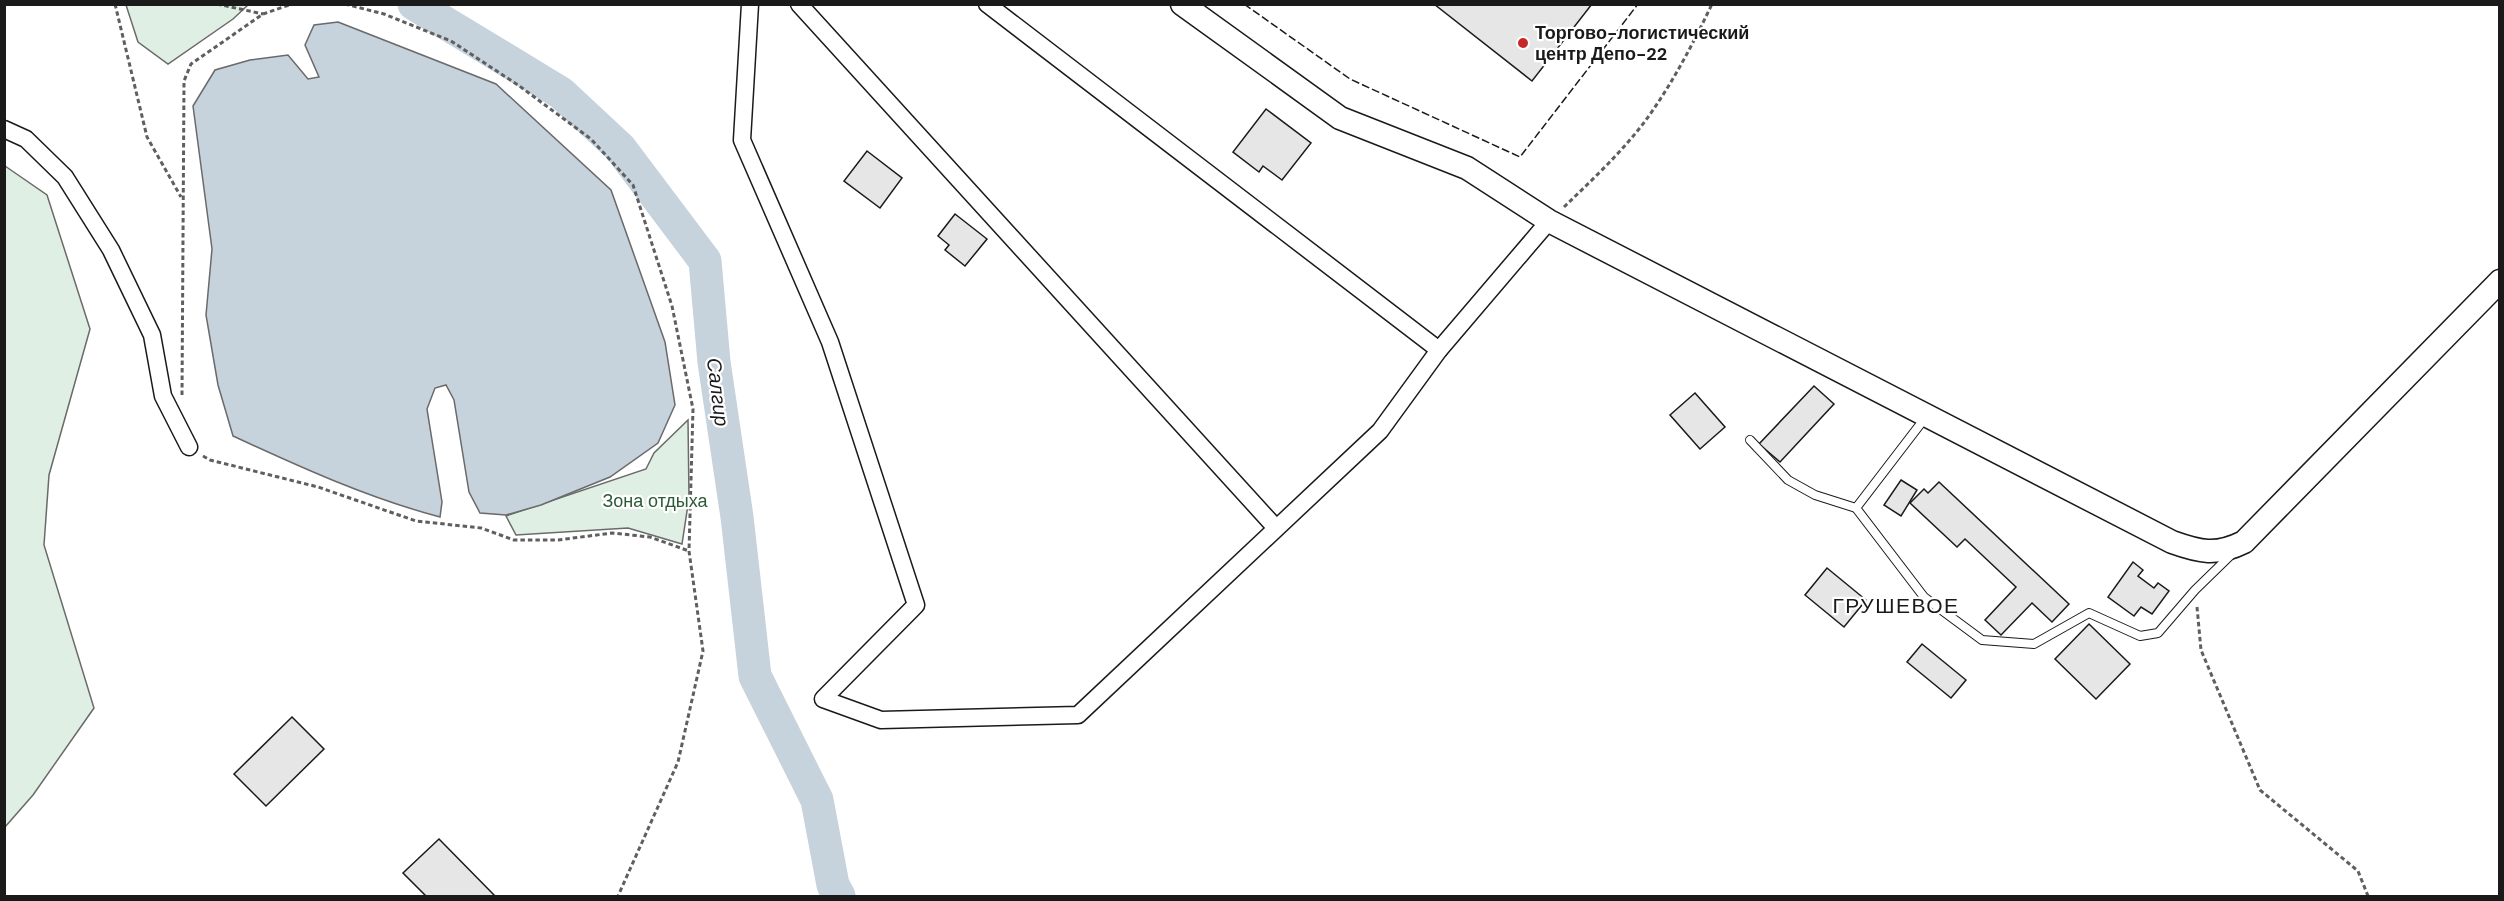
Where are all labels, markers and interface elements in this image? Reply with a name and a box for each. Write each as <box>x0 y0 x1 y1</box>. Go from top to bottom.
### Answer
place label: Торгово-логистический центр Депо-22 <box>1535 21 1749 66</box>
marker: Торгово-логистический центр Депо-22 <box>1516 36 1530 50</box>
water label: Салгир <box>701 356 735 428</box>
park label: Зона отдыха <box>602 489 709 513</box>
district label: ГРУШЕВОЕ <box>1832 592 1960 620</box>

